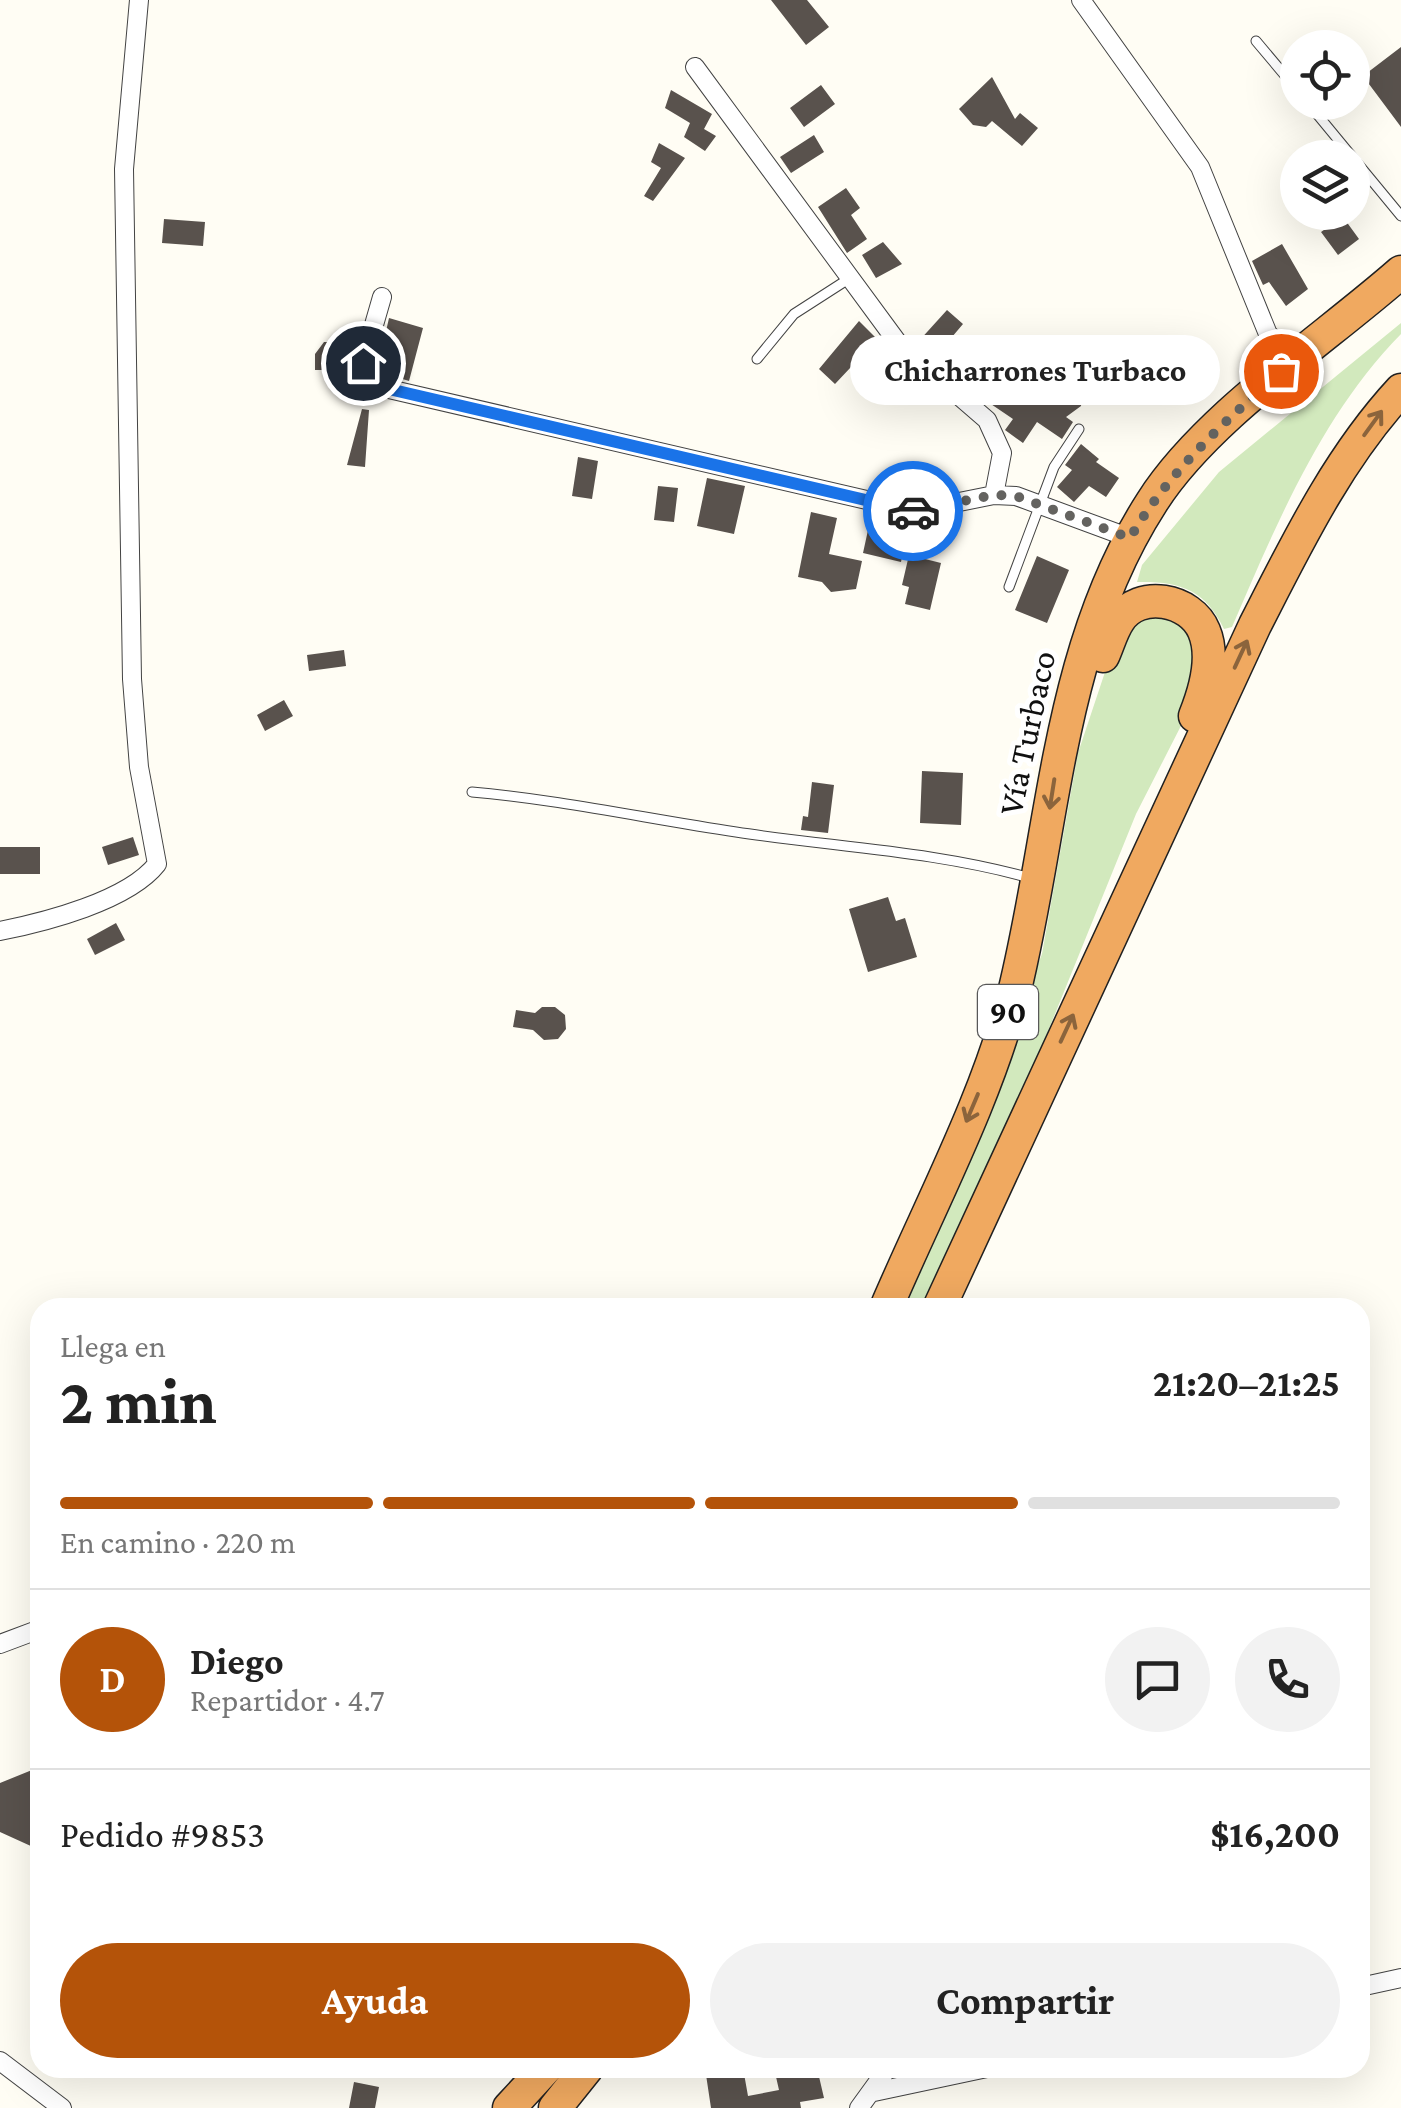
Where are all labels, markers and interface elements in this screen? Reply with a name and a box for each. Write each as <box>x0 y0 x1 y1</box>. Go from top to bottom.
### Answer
map controls <box>1280 30 1370 230</box>
button: locate <box>1280 30 1370 120</box>
button: layers <box>1280 140 1370 230</box>
pin <box>321 321 406 406</box>
pin <box>1239 329 1324 414</box>
icon: home <box>336 336 391 391</box>
callout: Chicharrones Turbaco <box>851 336 1221 406</box>
icon: bag <box>1254 344 1309 399</box>
text: Chicharrones Turbaco <box>884 352 1186 388</box>
one-way arrow <box>1362 410 1383 438</box>
courier <box>863 461 963 561</box>
icon: car <box>886 484 941 539</box>
one-way arrow <box>1233 640 1252 670</box>
street label: Vía Turbaco <box>991 647 1063 819</box>
one-way arrow <box>1043 777 1061 810</box>
road number: 90 <box>978 985 1038 1039</box>
one-way arrow <box>1059 1014 1078 1044</box>
one-way arrow <box>962 1092 980 1123</box>
text: Llega en <box>60 1328 166 1364</box>
text: 21:20–21:25 <box>1153 1362 1340 1404</box>
text: 2 min <box>60 1365 217 1437</box>
text: En camino · 220 m <box>60 1524 296 1560</box>
button: chat <box>1105 1627 1210 1732</box>
button: phone <box>1235 1627 1340 1732</box>
text: Diego <box>190 1640 284 1682</box>
text: D <box>99 1658 126 1700</box>
text: Repartidor · 4.7 <box>190 1682 385 1718</box>
text: Pedido #9853 <box>60 1813 265 1855</box>
text: $16,200 <box>1210 1813 1340 1855</box>
button: Ayuda <box>60 1943 690 2058</box>
button: Compartir <box>710 1943 1340 2058</box>

